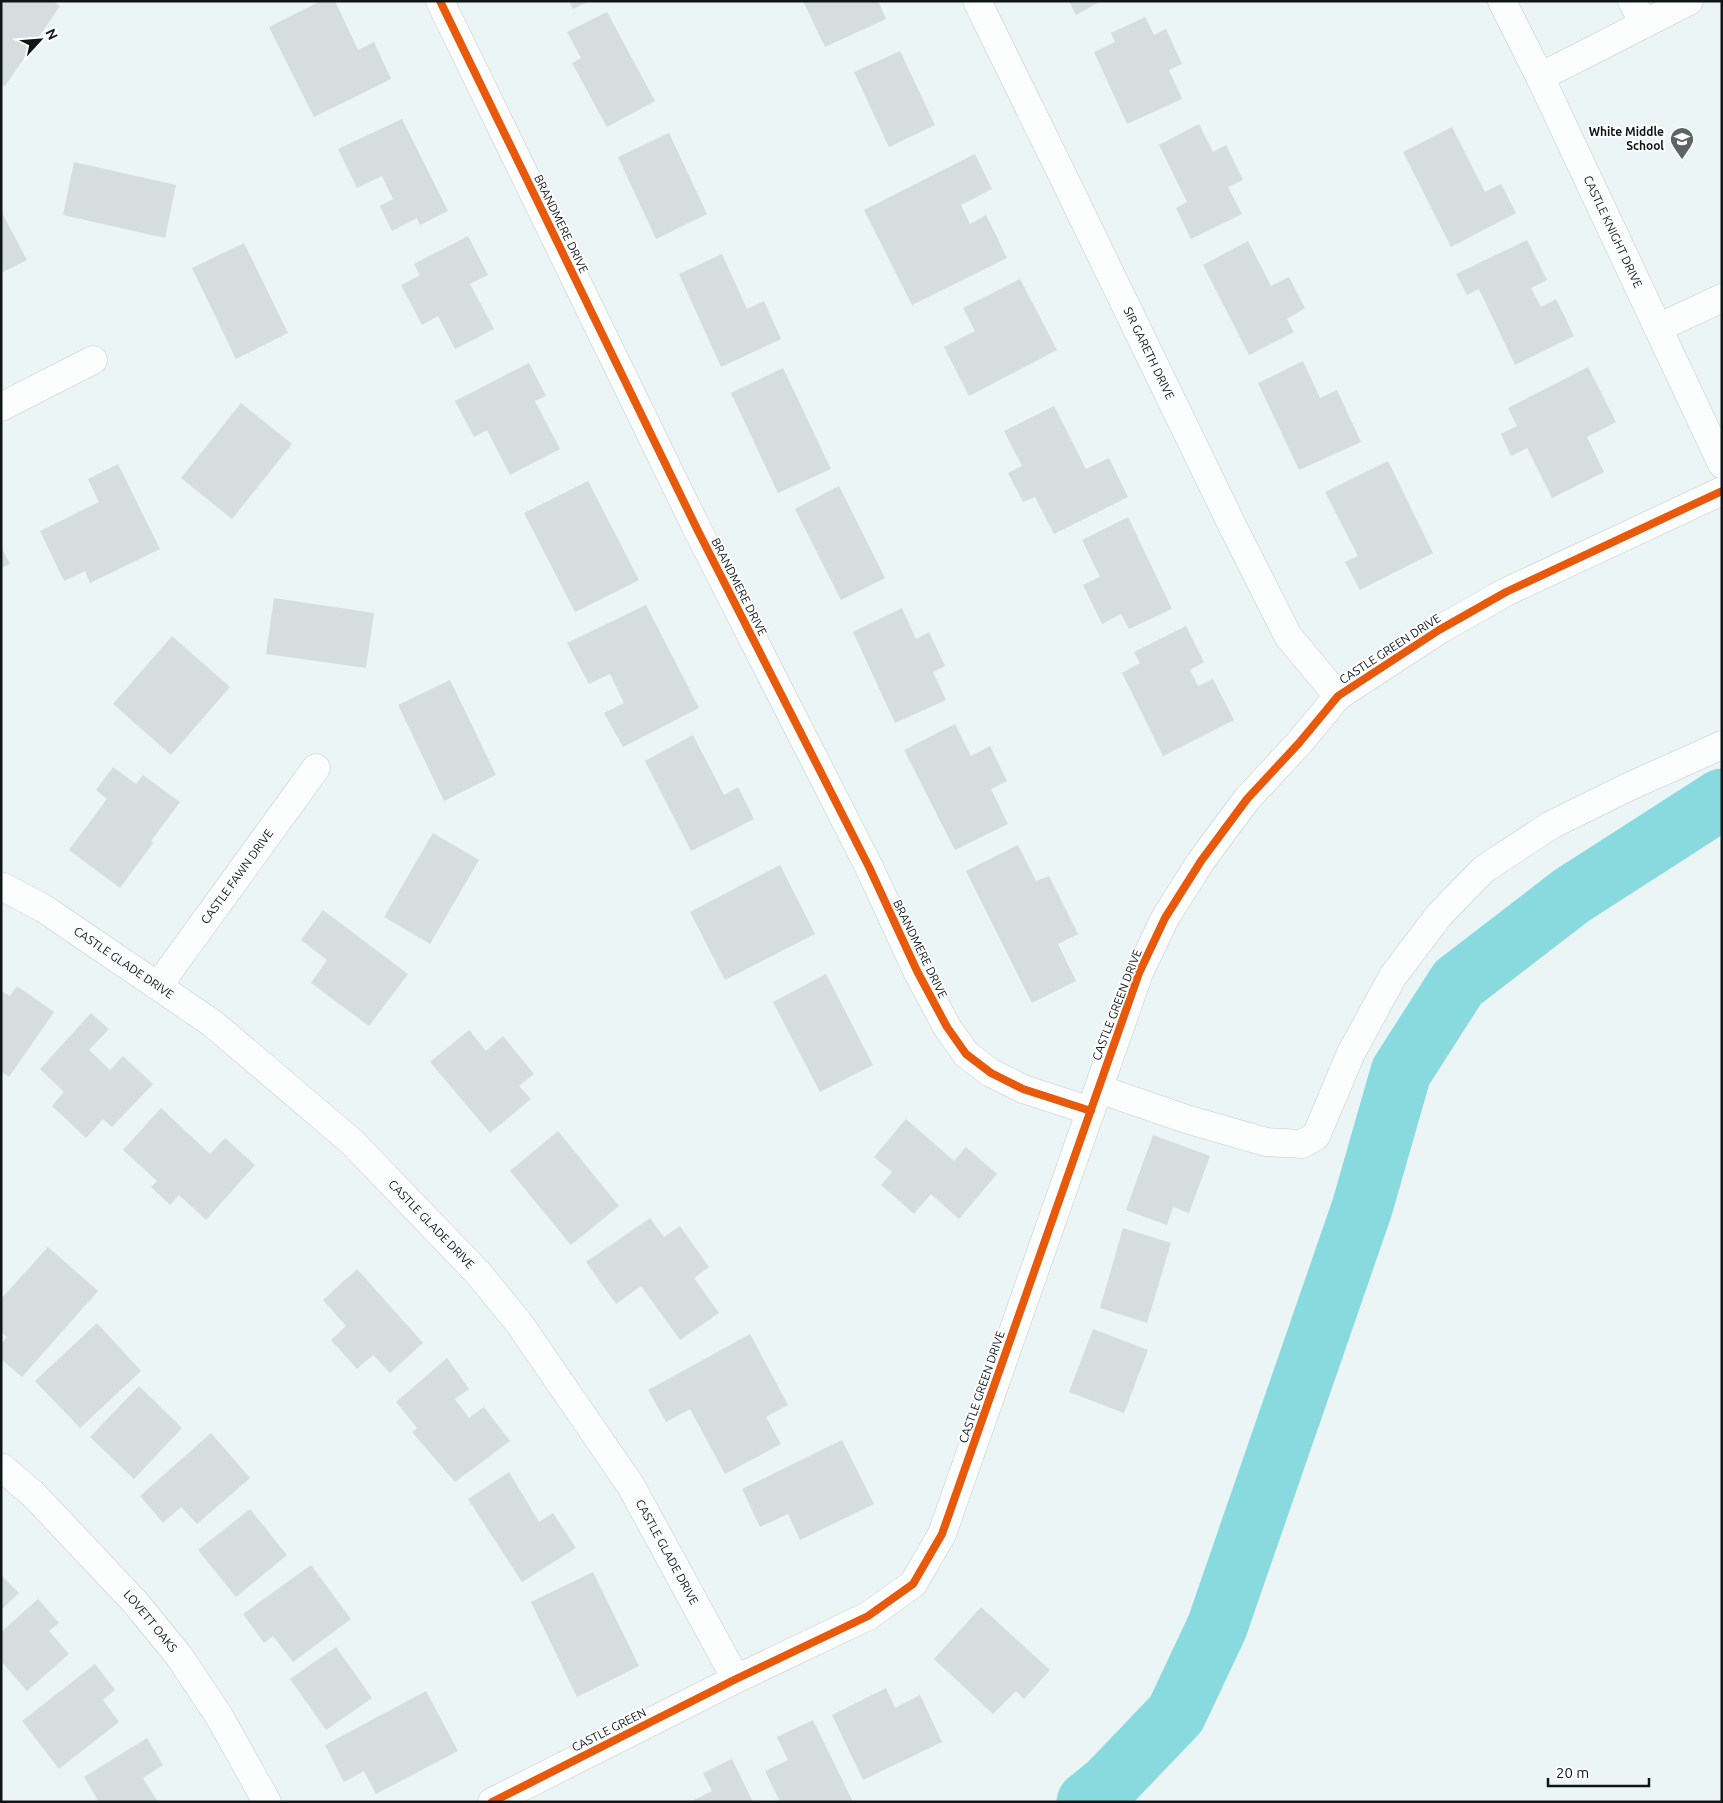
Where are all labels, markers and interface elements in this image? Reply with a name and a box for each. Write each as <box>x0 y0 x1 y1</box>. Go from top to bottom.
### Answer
north arrow <box>15 15 65 65</box>
text: N <box>42 26 61 43</box>
place label: White Middle School <box>1589 125 1664 152</box>
school or university icon: White Middle School <box>1669 126 1695 160</box>
street label: BRANDMERE DRIVE <box>532 172 591 275</box>
street label: CASTLE KNIGHT DRIVE <box>1581 173 1645 290</box>
street label: SIR GARETH DRIVE <box>1121 305 1177 402</box>
street label: BRANDMERE DRIVE <box>709 536 770 638</box>
street label: CASTLE GREEN DRIVE <box>1337 611 1443 686</box>
street label: CASTLE FAWN DRIVE <box>198 826 276 926</box>
street label: BRANDMERE DRIVE <box>891 897 950 1000</box>
street label: CASTLE GLADE DRIVE <box>72 924 177 1001</box>
street label: CASTLE GREEN DRIVE <box>1089 947 1144 1062</box>
street label: CASTLE GLADE DRIVE <box>386 1177 477 1271</box>
street label: CASTLE GREEN DRIVE <box>956 1329 1007 1445</box>
street label: CASTLE GLADE DRIVE <box>634 1497 701 1607</box>
street label: LOVETT OAKS <box>121 1587 180 1654</box>
street label: CASTLE GREEN <box>569 1705 648 1754</box>
scale bar <box>1548 1756 1649 1788</box>
text: 20 m <box>1556 1764 1589 1781</box>

